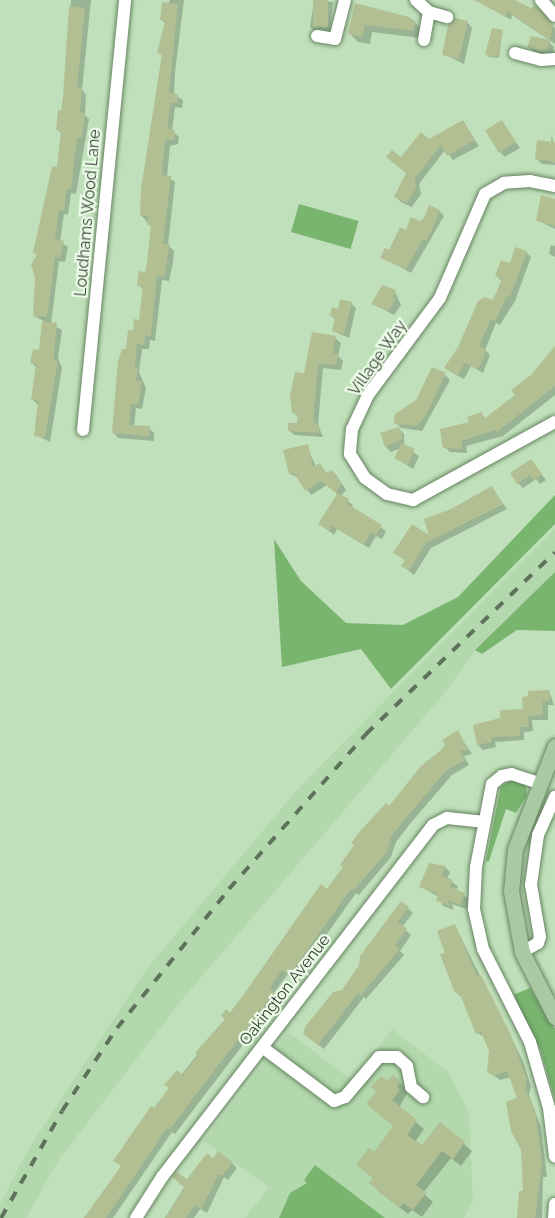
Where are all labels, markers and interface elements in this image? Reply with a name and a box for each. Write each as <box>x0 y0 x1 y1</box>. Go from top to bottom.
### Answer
street label: Loudhams Wood Lane <box>71 128 105 298</box>
street label: Village Way <box>345 316 411 400</box>
street label: Oakington Avenue <box>236 930 334 1050</box>

